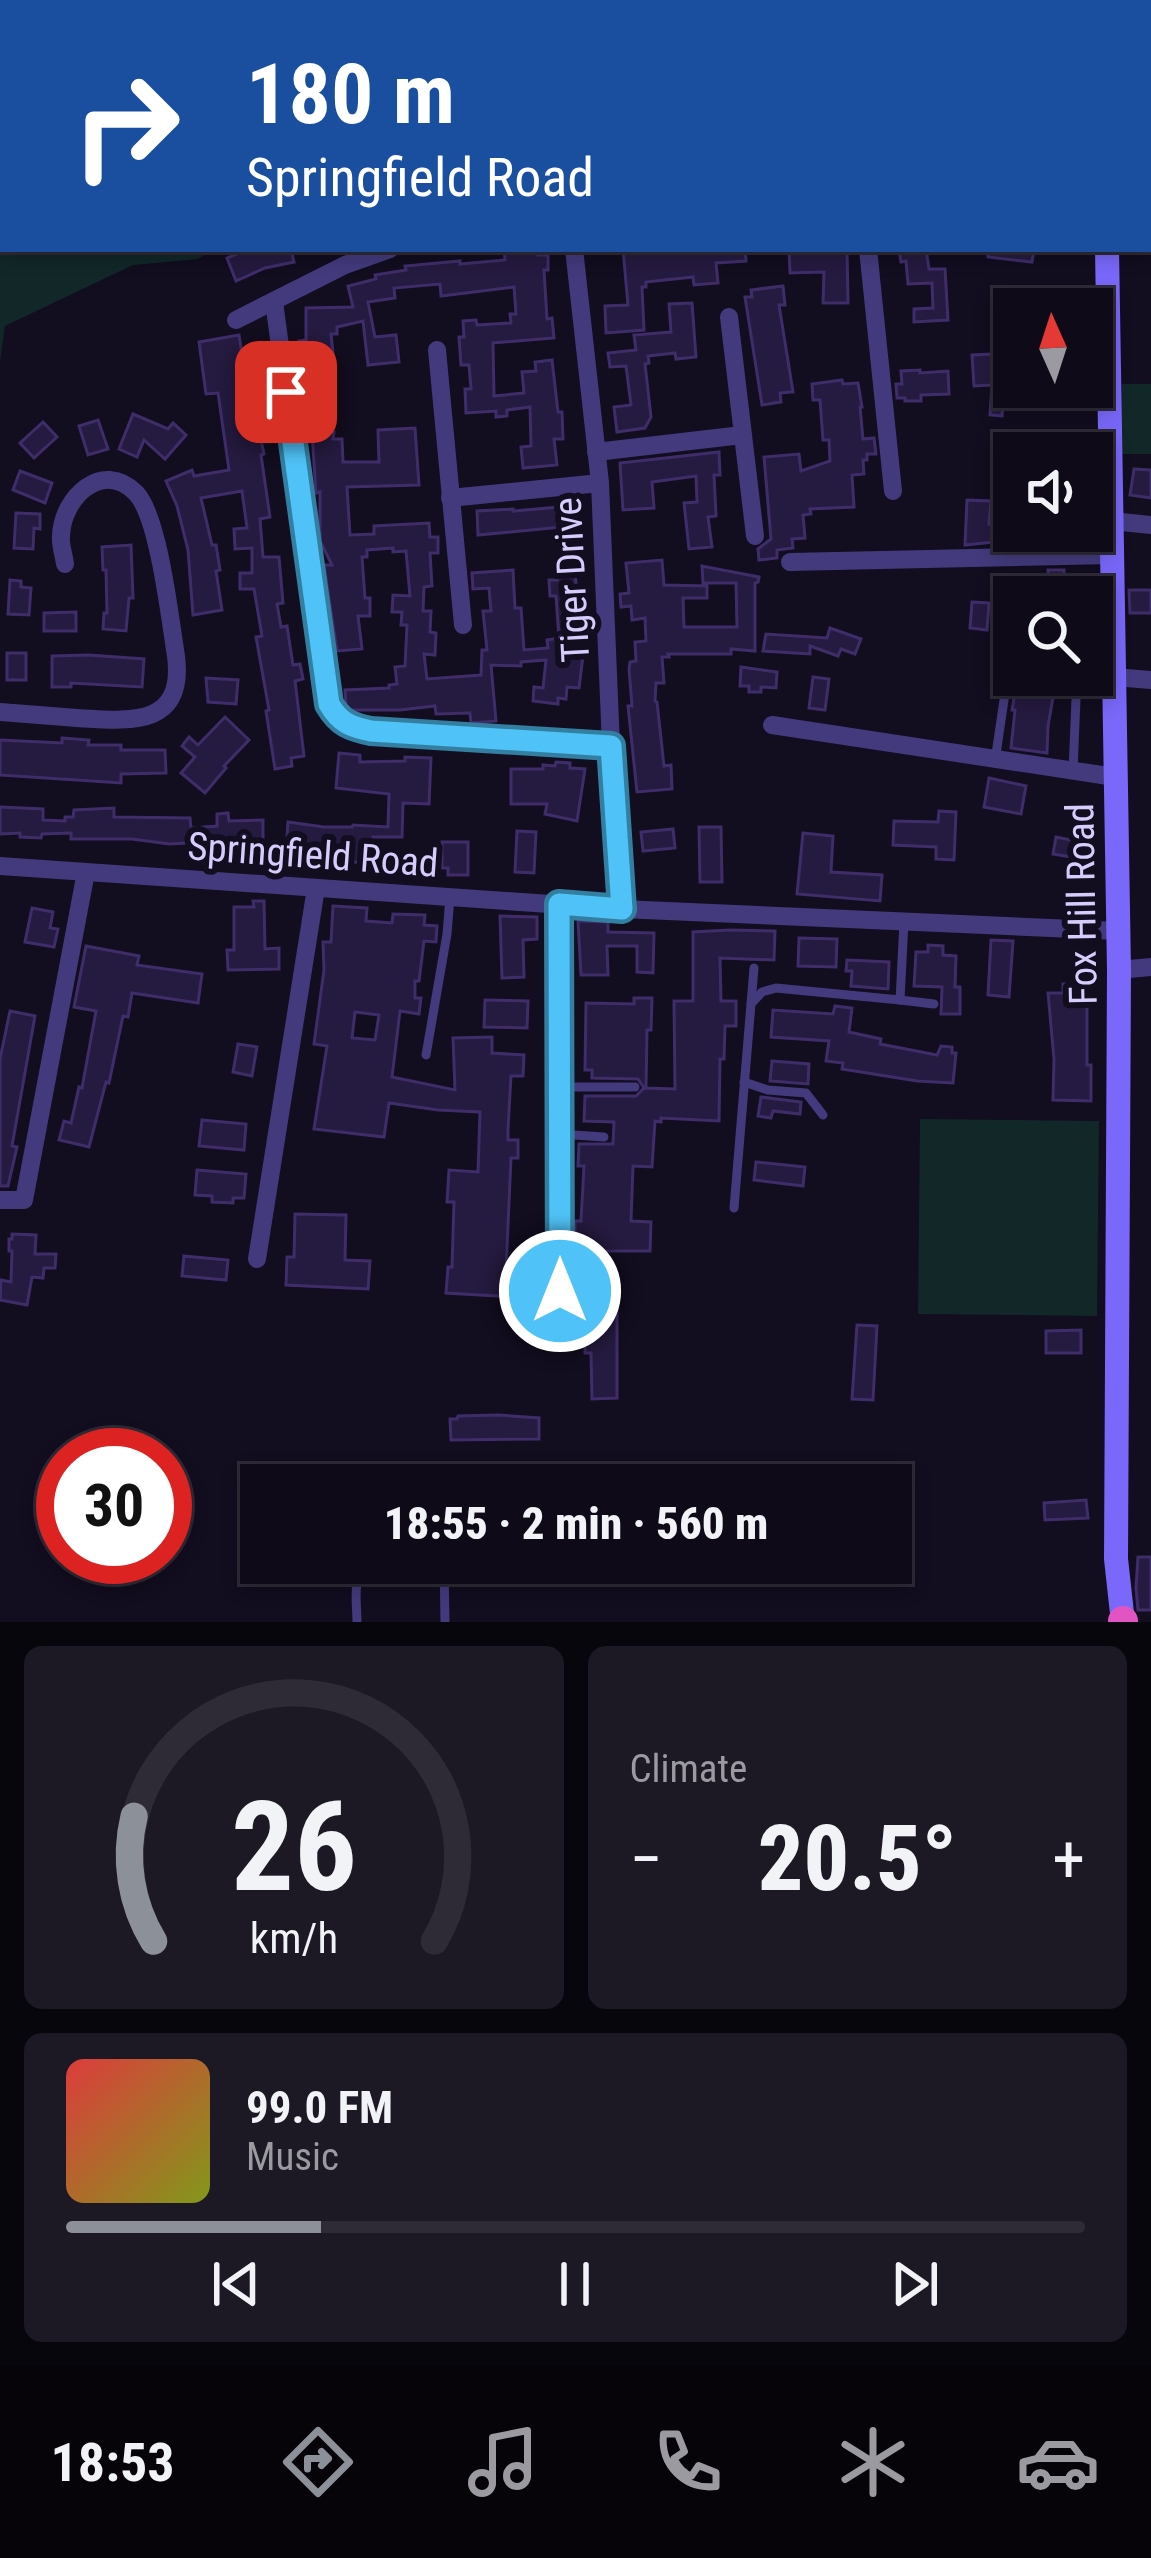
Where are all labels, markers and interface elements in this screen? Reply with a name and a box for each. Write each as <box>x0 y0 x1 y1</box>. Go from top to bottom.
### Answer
text: 180 m <box>246 45 455 144</box>
icon: right <box>48 48 204 204</box>
text: Springfield Road <box>246 146 594 209</box>
north arrow <box>993 288 1113 408</box>
map controls <box>993 288 1113 696</box>
pin <box>235 341 337 443</box>
icon: arrive <box>253 359 319 425</box>
button: sound <box>993 432 1113 552</box>
street label: Tiger Drive <box>545 496 599 664</box>
button: search <box>993 576 1113 696</box>
street label: Fox Hill Road <box>1057 803 1107 1005</box>
street label: Springfield Road <box>186 823 440 887</box>
position arrow <box>497 1228 623 1354</box>
speed limit sign: 30 <box>36 1428 192 1584</box>
text: 18:55 · 2 min · 560 m <box>384 1497 768 1550</box>
text: Climate <box>630 1746 747 1792</box>
text: 26 <box>231 1774 357 1920</box>
text: 20.5° <box>758 1807 957 1912</box>
text: − <box>630 1821 663 1898</box>
text: + <box>1052 1821 1085 1898</box>
text: km/h <box>250 1912 338 1962</box>
text: 99.0 FM <box>246 2081 393 2134</box>
text: Music <box>246 2134 339 2180</box>
icon: previous <box>203 2251 269 2317</box>
icon: pause <box>542 2251 608 2317</box>
icon: next <box>882 2251 948 2317</box>
icon: directions <box>276 2420 360 2504</box>
icon: music <box>461 2420 545 2504</box>
icon: phone <box>646 2420 730 2504</box>
icon: climate <box>831 2420 915 2504</box>
icon: car <box>1016 2420 1100 2504</box>
text: 18:53 <box>51 2431 175 2494</box>

